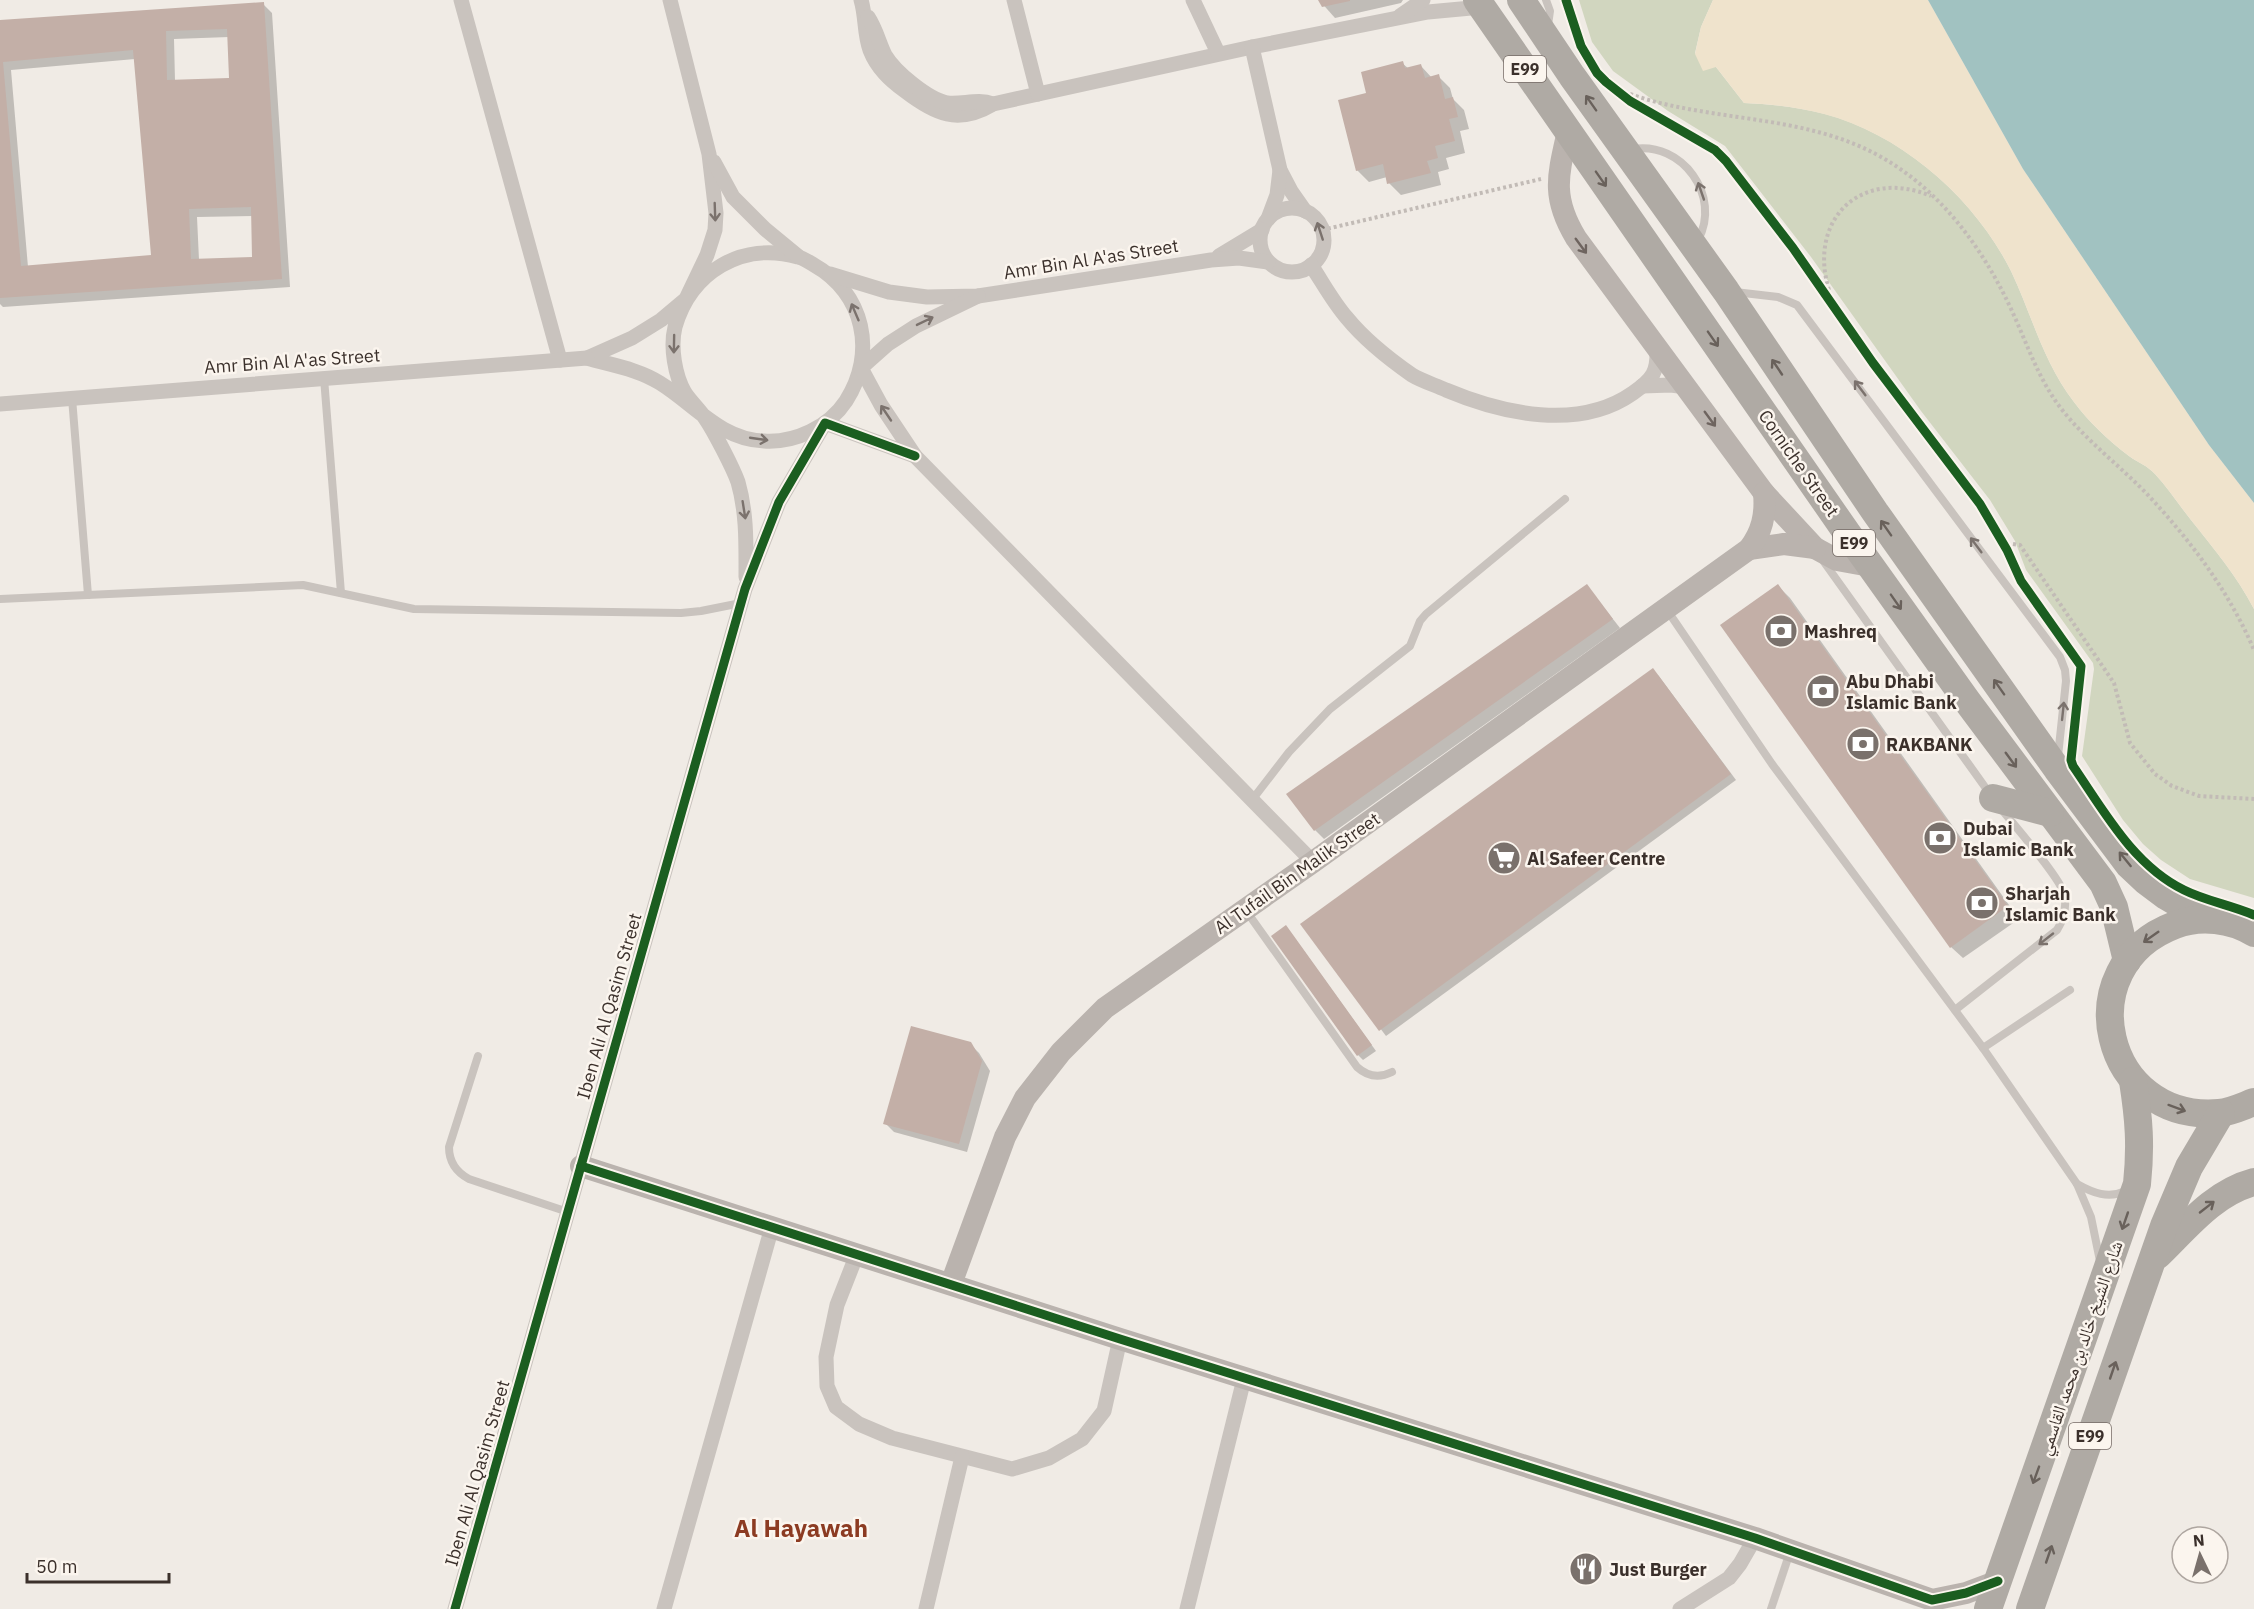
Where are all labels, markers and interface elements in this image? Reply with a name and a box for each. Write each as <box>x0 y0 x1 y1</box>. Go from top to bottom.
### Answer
road number: E99 <box>1504 56 1546 82</box>
one-way arrow <box>1585 95 1597 111</box>
one-way arrow <box>1595 170 1607 186</box>
one-way arrow <box>1694 182 1705 201</box>
one-way arrow <box>710 202 721 222</box>
one-way arrow <box>1314 222 1325 241</box>
street label: Amr Bin Al A'as Street <box>1002 234 1180 284</box>
one-way arrow <box>1575 237 1587 253</box>
one-way arrow <box>849 303 860 322</box>
one-way arrow <box>916 315 934 327</box>
one-way arrow <box>1707 330 1719 347</box>
one-way arrow <box>669 334 680 354</box>
street label: Amr Bin Al A'as Street <box>203 343 381 379</box>
one-way arrow <box>1770 358 1783 375</box>
one-way arrow <box>1853 381 1866 397</box>
one-way arrow <box>880 405 892 422</box>
street label: Corniche Street <box>1754 405 1844 521</box>
one-way arrow <box>1703 411 1716 427</box>
one-way arrow <box>748 434 768 445</box>
one-way arrow <box>738 500 749 519</box>
one-way arrow <box>1880 521 1892 537</box>
road number: E99 <box>1833 530 1875 556</box>
one-way arrow <box>1970 537 1982 553</box>
one-way arrow <box>1890 594 1902 610</box>
bank icon: Mashreq <box>1763 613 1799 649</box>
place label: Mashreq <box>1804 620 1877 643</box>
place label: Abu Dhabi Islamic Bank <box>1846 670 1957 714</box>
bank icon: Abu Dhabi Islamic Bank <box>1805 673 1841 709</box>
one-way arrow <box>1992 680 2005 696</box>
one-way arrow <box>2058 701 2069 721</box>
bank icon: RAKBANK <box>1845 726 1881 762</box>
place label: RAKBANK <box>1886 733 1973 756</box>
one-way arrow <box>2004 752 2017 768</box>
street label: Al Tufail Bin Malik Street <box>1210 807 1384 939</box>
place label: Dubai Islamic Bank <box>1963 817 2074 861</box>
bank icon: Dubai Islamic Bank <box>1922 820 1958 856</box>
supermarket icon: Al Safeer Centre <box>1486 840 1522 876</box>
place label: Al Safeer Centre <box>1527 847 1665 870</box>
one-way arrow <box>2119 852 2132 868</box>
place label: Sharjah Islamic Bank <box>2005 882 2116 926</box>
bank icon: Sharjah Islamic Bank <box>1964 885 2000 921</box>
street label: Iben Ali Al Qasim Street <box>571 910 647 1102</box>
one-way arrow <box>2143 931 2159 943</box>
one-way arrow <box>2038 932 2054 945</box>
one-way arrow <box>2167 1104 2186 1115</box>
one-way arrow <box>2198 1201 2214 1214</box>
one-way arrow <box>2118 1211 2129 1230</box>
street label: شارع الشيخ خالد بن محمد القاسمي <box>2032 1238 2131 1459</box>
one-way arrow <box>2109 1361 2120 1380</box>
street label: Iben Ali Al Qasim Street <box>439 1377 515 1569</box>
road number: E99 <box>2069 1423 2111 1449</box>
one-way arrow <box>2029 1465 2040 1484</box>
district label: Al Hayawah <box>734 1512 868 1544</box>
north arrow <box>2170 1525 2230 1585</box>
text: N <box>2192 1530 2205 1551</box>
one-way arrow <box>2045 1545 2056 1564</box>
scale bar <box>27 1546 170 1584</box>
restaurant icon: Just Burger <box>1568 1551 1604 1587</box>
text: 50 m <box>36 1555 78 1578</box>
place label: Just Burger <box>1609 1558 1707 1581</box>

